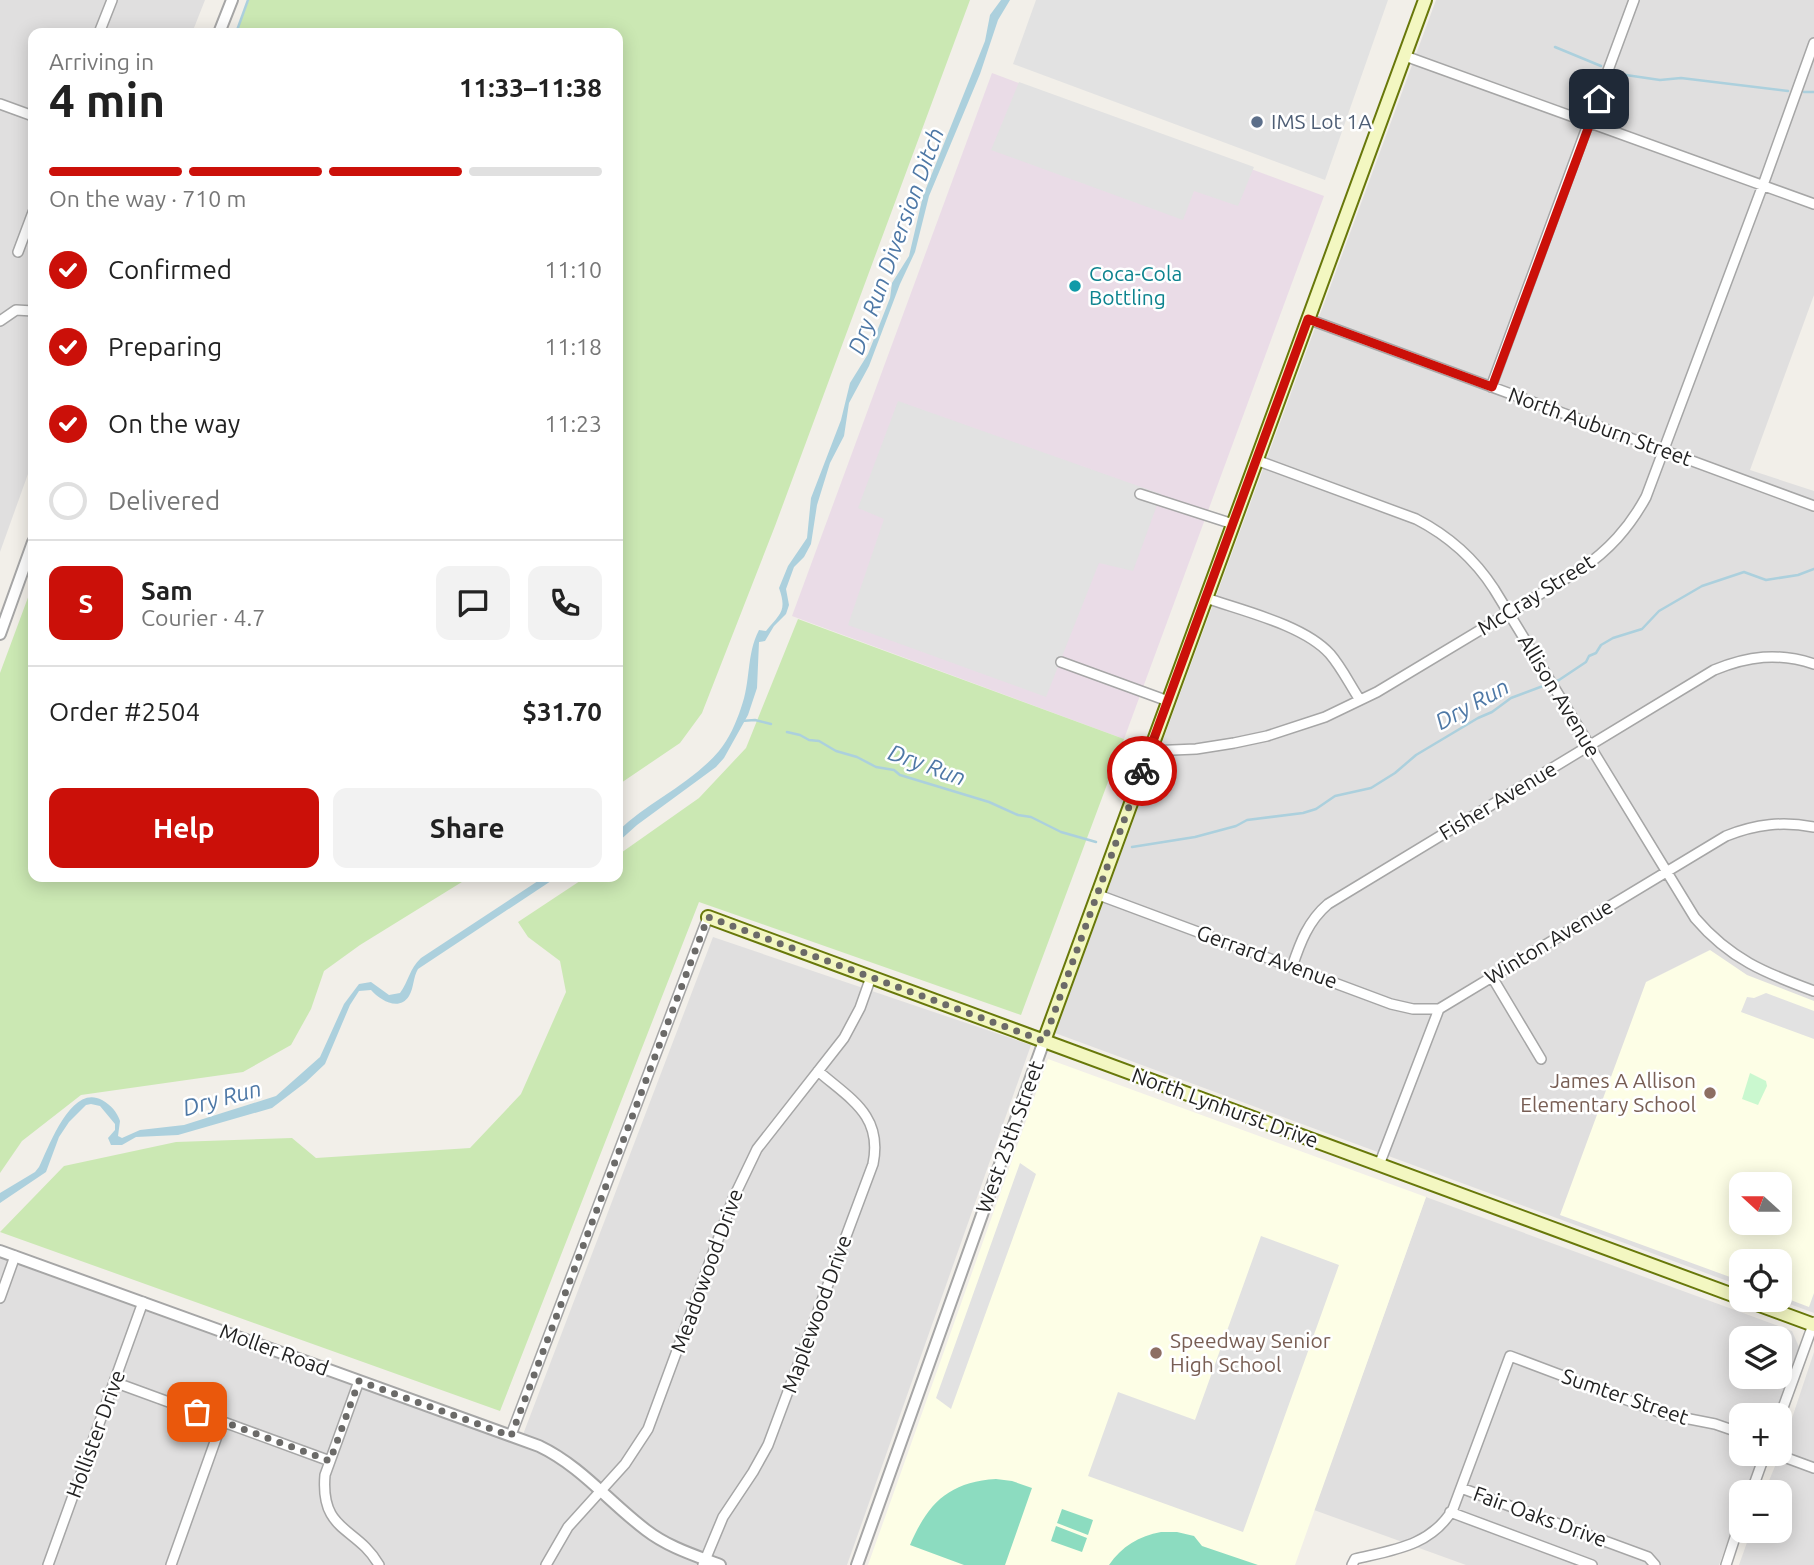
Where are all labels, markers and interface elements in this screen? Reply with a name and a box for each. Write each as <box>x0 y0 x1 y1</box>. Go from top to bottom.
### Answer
text: Arriving in <box>49 49 154 74</box>
pin <box>1569 69 1629 129</box>
text: 11:33–11:38 <box>459 73 602 102</box>
text: 4 min <box>49 74 165 126</box>
icon: home <box>1580 80 1618 118</box>
place label: IMS Lot 1A <box>1271 109 1372 133</box>
marker: IMS Lot 1A <box>1249 114 1265 130</box>
water label: Dry Run Diversion Ditch <box>843 124 948 357</box>
text: On the way · 710 m <box>49 186 246 211</box>
icon: check <box>49 251 87 289</box>
text: Confirmed <box>108 255 232 284</box>
text: 11:10 <box>544 257 602 282</box>
place label: Coca-Cola Bottling <box>1089 261 1182 309</box>
marker: Coca-Cola Bottling <box>1067 278 1083 294</box>
icon: check <box>49 328 87 366</box>
text: Preparing <box>108 332 222 361</box>
text: 11:18 <box>544 334 602 359</box>
street label: North Auburn Street <box>1505 382 1695 470</box>
icon: check <box>49 405 87 443</box>
text: On the way <box>108 409 240 438</box>
text: 11:23 <box>544 411 602 436</box>
text: Delivered <box>108 486 220 515</box>
street label: McCray Street <box>1473 549 1598 640</box>
button: chat <box>436 566 510 640</box>
button: phone <box>528 566 602 640</box>
text: Sam <box>141 576 193 605</box>
text: S <box>79 589 93 618</box>
text: Courier · 4.7 <box>141 605 265 630</box>
street label: Allison Avenue <box>1514 630 1606 761</box>
water label: Dry Run <box>1431 673 1513 734</box>
text: Order #2504 <box>49 697 200 726</box>
text: $31.70 <box>522 697 602 726</box>
courier <box>1107 736 1177 806</box>
water label: Dry Run <box>885 739 969 790</box>
icon: bike <box>1123 752 1161 790</box>
street label: Fisher Avenue <box>1435 756 1560 845</box>
button: Help <box>49 788 319 868</box>
button: Share <box>333 788 602 868</box>
street label: Winton Avenue <box>1480 894 1617 989</box>
street label: Gerrard Avenue <box>1194 919 1341 993</box>
street label: West 25th Street <box>970 1057 1048 1216</box>
street label: North Lynhurst Drive <box>1129 1062 1322 1152</box>
place label: James A Allison Elementary School <box>1520 1068 1696 1116</box>
water label: Dry Run <box>180 1075 264 1120</box>
marker: James A Allison Elementary School <box>1702 1085 1718 1101</box>
north arrow <box>1729 1172 1792 1236</box>
map controls <box>1729 1172 1792 1543</box>
street label: Meadowood Drive <box>665 1185 747 1356</box>
street label: Maplewood Drive <box>776 1232 856 1396</box>
button: locate <box>1729 1249 1792 1312</box>
street label: Moller Road <box>217 1318 332 1380</box>
button: layers <box>1729 1326 1792 1389</box>
place label: Speedway Senior High School <box>1170 1328 1331 1376</box>
marker: Speedway Senior High School <box>1148 1345 1164 1361</box>
street label: Sumter Street <box>1559 1363 1692 1429</box>
street label: Hollister Drive <box>61 1366 129 1501</box>
pin <box>167 1382 227 1442</box>
icon: bag <box>178 1393 216 1431</box>
button: + <box>1729 1403 1792 1466</box>
button: − <box>1729 1480 1792 1543</box>
street label: Fair Oaks Drive <box>1470 1481 1610 1551</box>

